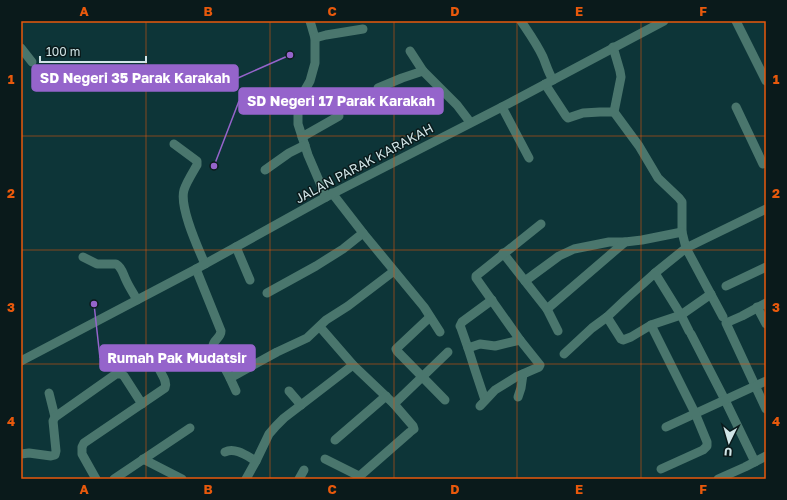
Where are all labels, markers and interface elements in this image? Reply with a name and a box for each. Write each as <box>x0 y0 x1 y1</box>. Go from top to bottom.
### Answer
text: A <box>79 3 89 19</box>
text: B <box>203 3 213 19</box>
text: C <box>327 3 337 19</box>
text: D <box>450 3 460 19</box>
text: E <box>575 3 583 19</box>
text: F <box>699 3 707 19</box>
scale bar <box>40 38 146 64</box>
text: 100 m <box>46 44 80 59</box>
callout: SD Negeri 35 Parak Karakah <box>32 65 238 91</box>
text: SD Negeri 35 Parak Karakah <box>40 69 230 86</box>
text: 1 <box>8 71 15 87</box>
text: 1 <box>773 71 780 87</box>
callout: SD Negeri 17 Parak Karakah <box>239 88 443 114</box>
text: SD Negeri 17 Parak Karakah <box>247 92 435 109</box>
street label: JALAN PARAK KARAKAH <box>292 120 436 206</box>
text: 2 <box>7 185 15 201</box>
text: 2 <box>772 185 780 201</box>
text: 3 <box>7 299 15 315</box>
text: 3 <box>772 299 780 315</box>
callout: Rumah Pak Mudatsir <box>100 345 255 371</box>
text: Rumah Pak Mudatsir <box>107 349 247 366</box>
text: 4 <box>7 413 15 429</box>
text: 4 <box>772 413 780 429</box>
north arrow <box>709 422 749 462</box>
text: U <box>724 446 733 459</box>
text: A <box>79 481 89 497</box>
text: B <box>203 481 213 497</box>
text: C <box>327 481 337 497</box>
text: D <box>450 481 460 497</box>
text: E <box>575 481 583 497</box>
text: F <box>699 481 707 497</box>

